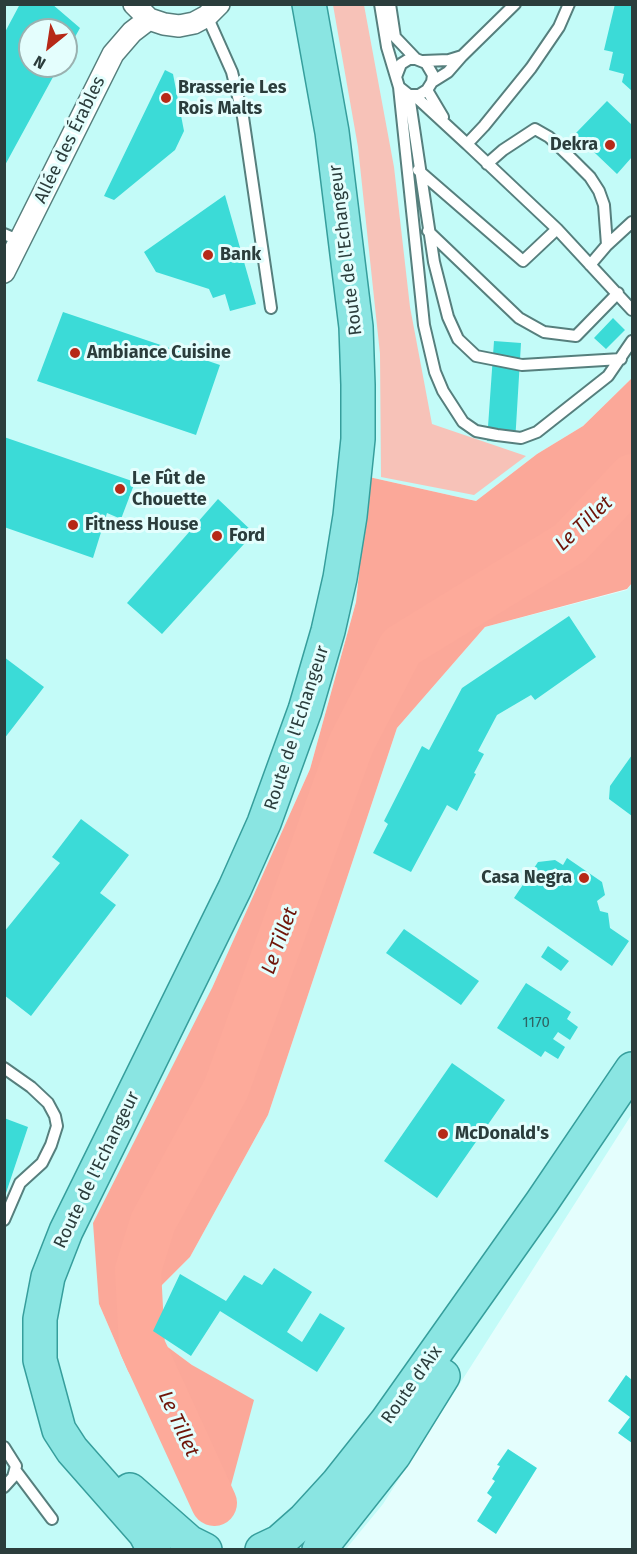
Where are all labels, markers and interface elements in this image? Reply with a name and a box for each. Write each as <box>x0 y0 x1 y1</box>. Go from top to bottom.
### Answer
north arrow <box>18 18 78 78</box>
text: N <box>30 51 49 73</box>
street label: Allée des Érables <box>30 73 110 207</box>
place label: Brasserie Les Rois Malts <box>178 77 286 119</box>
marker: Brasserie Les Rois Malts <box>159 91 173 105</box>
place label: Dekra <box>550 134 598 156</box>
marker: Dekra <box>603 138 617 152</box>
street label: Route de l'Echangeur <box>325 163 367 337</box>
place label: Bank <box>220 244 261 266</box>
marker: Bank <box>201 248 215 262</box>
place label: Ambiance Cuisine <box>87 342 231 364</box>
marker: Ambiance Cuisine <box>68 346 82 360</box>
place label: Le Fût de Chouette <box>132 468 207 510</box>
marker: Le Fût de Chouette <box>113 482 127 496</box>
water label: Le Tillet <box>550 492 618 556</box>
place label: Fitness House <box>85 514 199 536</box>
marker: Fitness House <box>66 518 80 532</box>
place label: Ford <box>229 525 265 547</box>
marker: Ford <box>210 529 224 543</box>
street label: Route de l'Echangeur <box>260 643 334 813</box>
place label: Casa Negra <box>481 867 572 889</box>
marker: Casa Negra <box>577 871 591 885</box>
water label: Le Tillet <box>257 904 303 978</box>
house number: 1170 <box>522 1014 550 1032</box>
street label: Route de l'Echangeur <box>50 1088 144 1252</box>
place label: McDonald's <box>455 1123 549 1145</box>
marker: McDonald's <box>436 1127 450 1141</box>
street label: Route d'Aix <box>377 1342 447 1428</box>
water label: Le Tillet <box>152 1387 204 1461</box>

